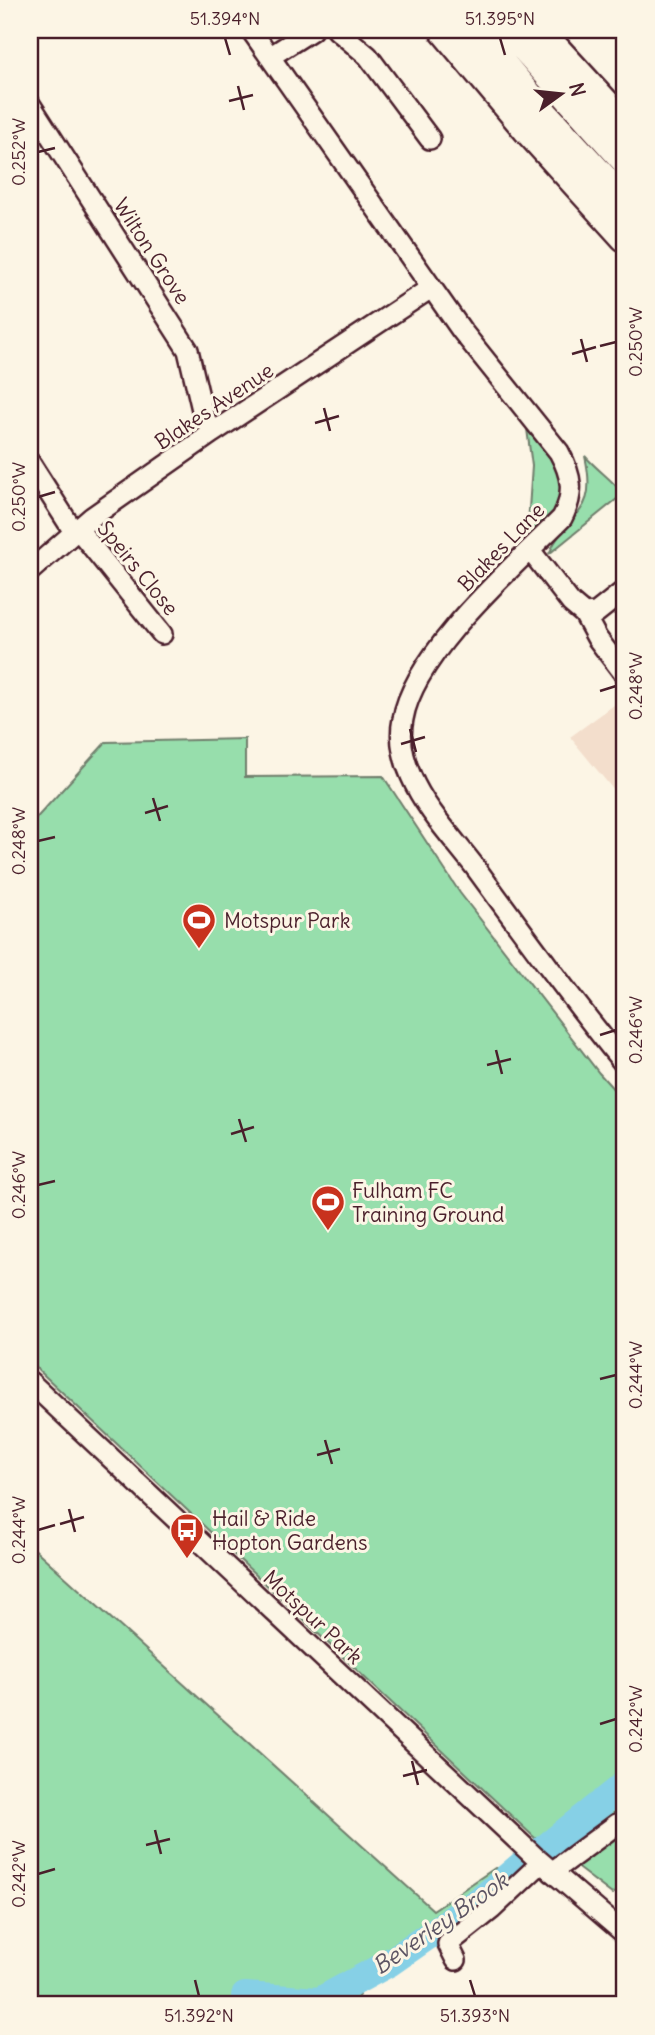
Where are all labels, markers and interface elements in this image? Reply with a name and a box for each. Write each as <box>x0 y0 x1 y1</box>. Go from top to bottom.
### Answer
text: 51.394°N <box>190 7 260 30</box>
text: 51.395°N <box>465 7 535 30</box>
north arrow <box>526 60 596 130</box>
text: N <box>564 80 591 99</box>
text: 0.252°W <box>7 118 30 186</box>
street label: Wilton Grove <box>108 193 196 309</box>
text: 0.250°W <box>624 307 647 377</box>
street label: Blakes Avenue <box>150 356 278 456</box>
text: 0.250°W <box>7 462 30 532</box>
street label: Blakes Lane <box>452 497 550 597</box>
street label: Speirs Close <box>92 515 184 621</box>
text: 0.248°W <box>624 652 647 720</box>
text: 0.248°W <box>7 807 30 875</box>
sports icon: Motspur Park <box>180 901 218 950</box>
place label: Motspur Park <box>224 907 350 934</box>
text: 0.246°W <box>624 996 647 1064</box>
text: 0.246°W <box>7 1151 30 1219</box>
place label: Fulham FC Training Ground <box>352 1177 504 1228</box>
sports icon: Fulham FC Training Ground <box>309 1183 347 1232</box>
text: 0.244°W <box>624 1341 647 1409</box>
text: 0.244°W <box>7 1496 30 1564</box>
place label: Hail & Ride Hopton Gardens <box>212 1505 368 1556</box>
bus stop icon: Hail & Ride Hopton Gardens <box>168 1511 206 1560</box>
street label: Motspur Park <box>258 1564 368 1670</box>
text: 0.242°W <box>624 1685 647 1753</box>
text: 0.242°W <box>7 1840 30 1908</box>
water label: Beverley Brook <box>367 1865 514 1980</box>
text: 51.392°N <box>164 2004 234 2027</box>
text: 51.393°N <box>440 2004 510 2027</box>

